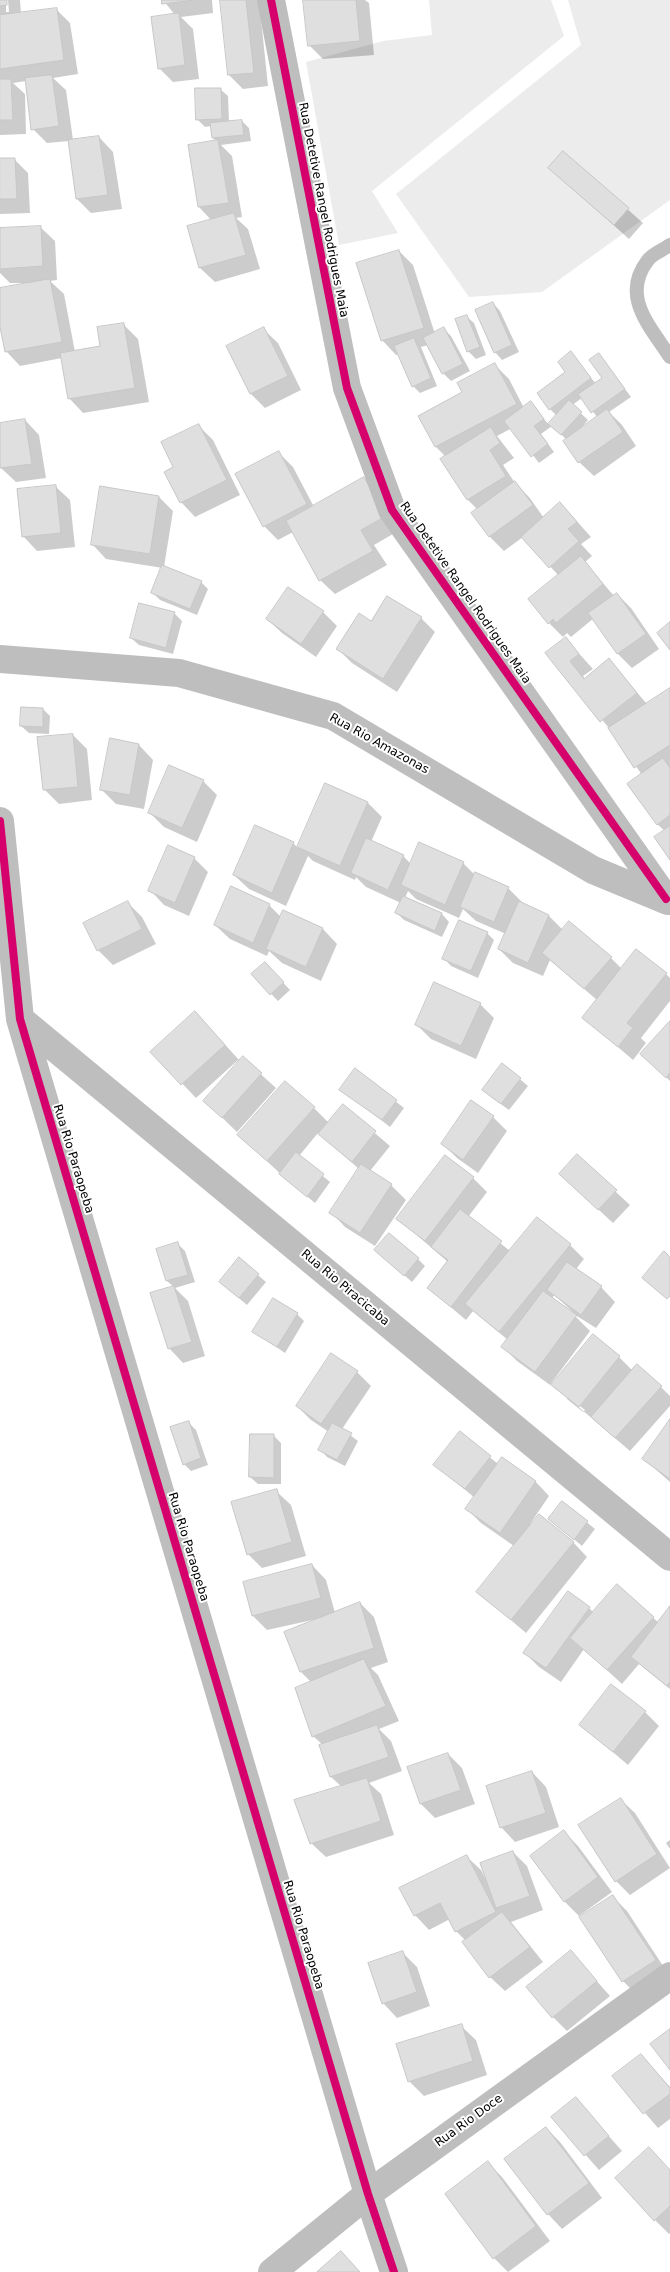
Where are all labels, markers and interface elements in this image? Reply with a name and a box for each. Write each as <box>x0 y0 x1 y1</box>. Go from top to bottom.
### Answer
street label: Rua Detetive Rangel Rodrigues Maia <box>295 101 351 319</box>
street label: Rua Detetive Rangel Rodrigues Maia <box>396 499 534 687</box>
street label: Rua Rio Amazonas <box>327 711 431 777</box>
street label: Rua Rio Paraopeba <box>50 1103 96 1215</box>
street label: Rua Rio Piracicaba <box>298 1247 392 1329</box>
street label: Rua Rio Paraopeba <box>165 1491 211 1603</box>
street label: Rua Rio Paraopeba <box>280 1879 326 1991</box>
street label: Rua Rio Doce <box>432 2092 506 2150</box>

